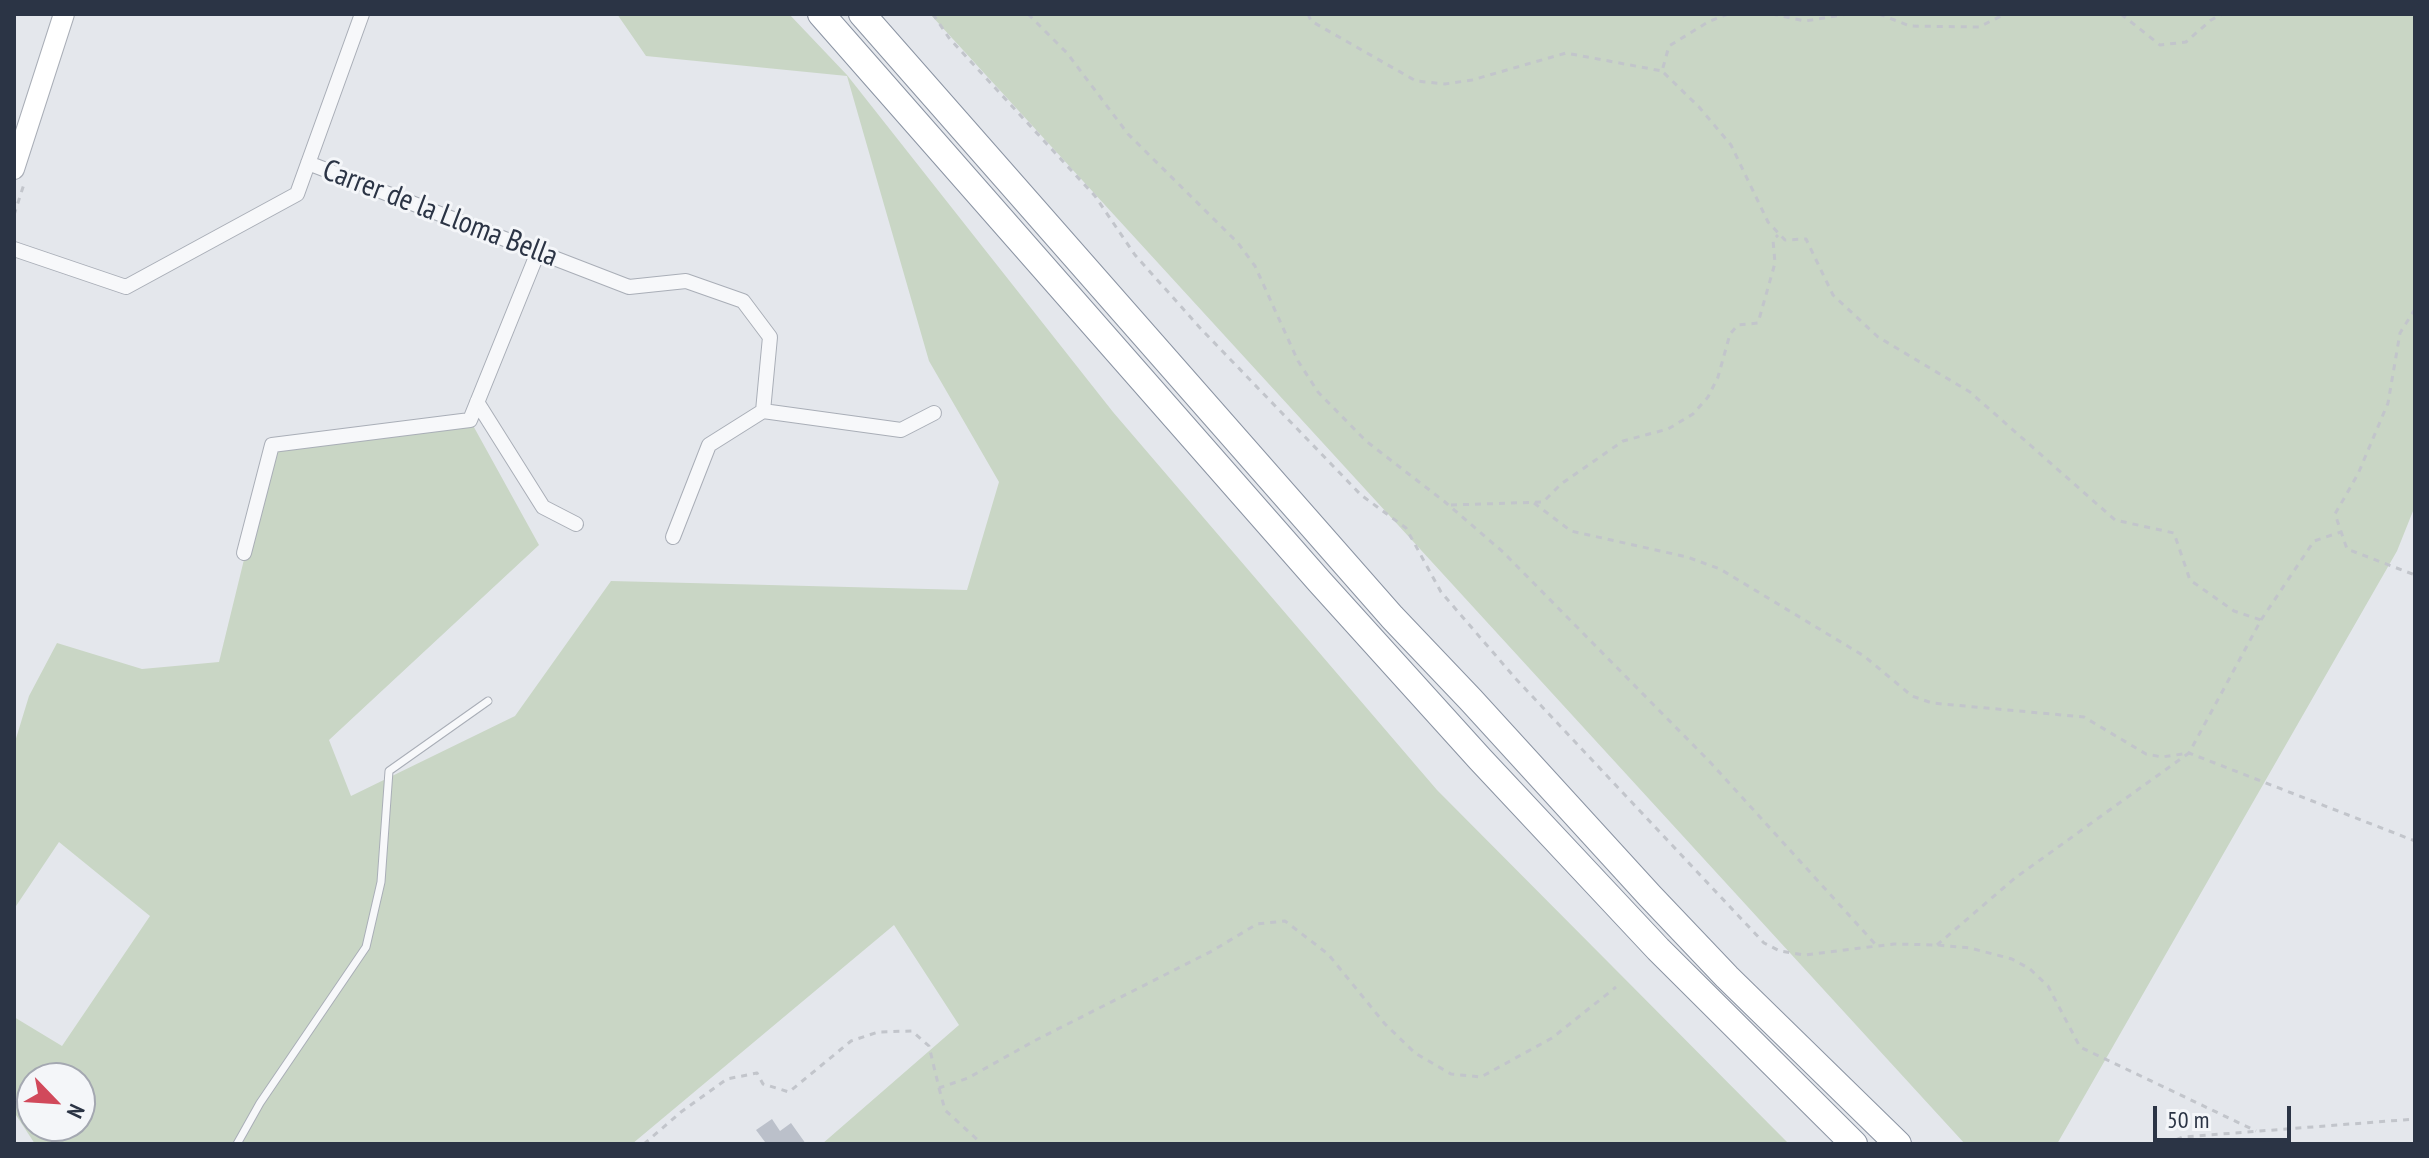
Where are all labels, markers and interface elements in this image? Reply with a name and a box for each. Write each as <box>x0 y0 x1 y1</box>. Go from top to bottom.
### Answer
street label: Carrer de la Lloma Bella <box>317 153 563 275</box>
north arrow <box>16 1062 96 1142</box>
scale bar <box>2157 1090 2295 1140</box>
text: N <box>61 1100 91 1123</box>
text: 50 m <box>2167 1104 2209 1135</box>

